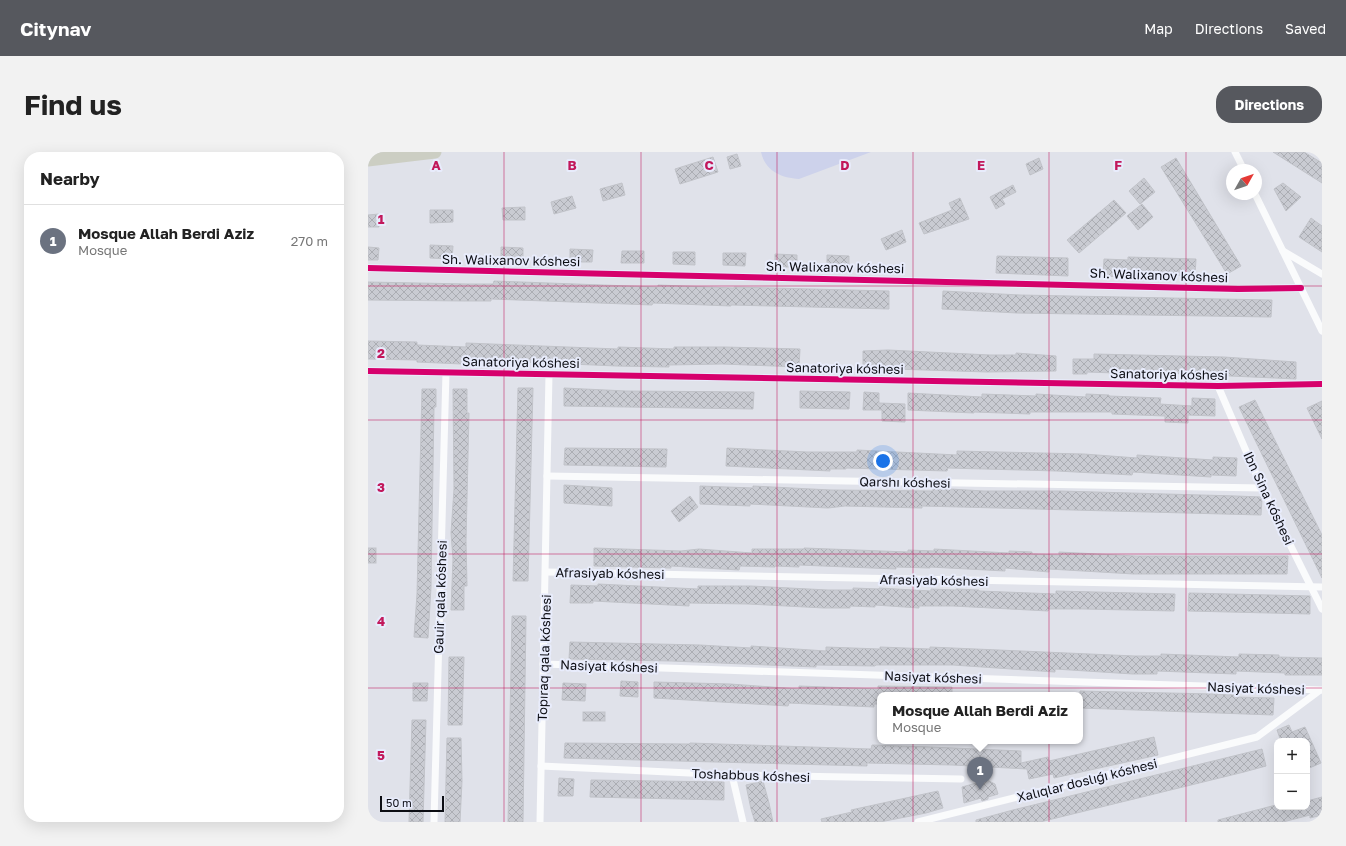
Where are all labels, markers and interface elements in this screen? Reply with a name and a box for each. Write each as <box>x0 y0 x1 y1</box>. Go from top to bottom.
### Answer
text: Citynav <box>20 17 92 40</box>
text: Map <box>1144 20 1173 37</box>
text: Directions <box>1195 20 1263 37</box>
text: Saved <box>1285 20 1326 37</box>
button: Directions <box>1216 86 1322 123</box>
text: Find us <box>24 88 122 121</box>
text: A <box>431 157 441 173</box>
text: B <box>567 157 577 173</box>
text: C <box>704 157 714 173</box>
text: D <box>840 157 850 173</box>
text: E <box>977 157 985 173</box>
text: F <box>1114 157 1122 173</box>
north arrow <box>1226 164 1262 200</box>
text: Nearby <box>40 168 100 189</box>
text: 1 <box>378 211 385 227</box>
text: Mosque Allah Berdi Aziz <box>78 224 254 242</box>
text: 1 <box>50 233 56 249</box>
text: 270 m <box>291 233 328 249</box>
text: Mosque <box>78 242 127 258</box>
street label: Sh. Walixanov kóshesi <box>442 251 580 269</box>
street label: Sh. Walixanov kóshesi <box>766 258 904 276</box>
street label: Sh. Walixanov kóshesi <box>1089 265 1229 285</box>
text: 2 <box>377 345 385 361</box>
street label: Sanatoriya kóshesi <box>462 353 580 371</box>
street label: Sanatoriya kóshesi <box>786 359 904 377</box>
street label: Sanatoriya kóshesi <box>1110 365 1228 383</box>
street label: Ibn Sina kóshesi <box>1240 449 1298 547</box>
your location <box>873 451 893 471</box>
street label: Qarshı kóshesi <box>859 473 951 491</box>
text: 3 <box>377 479 385 495</box>
street label: Gauir qala kóshesi <box>430 540 450 654</box>
street label: Afrasiyab kóshesi <box>555 564 665 582</box>
street label: Afrasiyab kóshesi <box>879 571 989 589</box>
street label: Topıraq qala kóshesi <box>534 594 554 722</box>
text: 4 <box>377 613 385 629</box>
street label: Nasiyat kóshesi <box>560 656 658 676</box>
street label: Nasiyat kóshesi <box>884 667 982 687</box>
street label: Nasiyat kóshesi <box>1207 678 1305 698</box>
popup <box>877 692 1083 744</box>
text: Mosque Allah Berdi Aziz <box>892 701 1068 719</box>
text: Mosque <box>892 719 941 735</box>
map controls <box>1274 738 1310 810</box>
button: + <box>1274 738 1310 774</box>
text: 5 <box>377 747 385 763</box>
street label: Xalıqlar doslıǵı kóshesi <box>1015 755 1159 805</box>
pin: 1 <box>967 757 993 790</box>
street label: Toshabbus kóshesi <box>691 765 811 785</box>
button: − <box>1274 774 1310 810</box>
scale bar <box>380 794 444 813</box>
text: 50 m <box>386 796 412 809</box>

